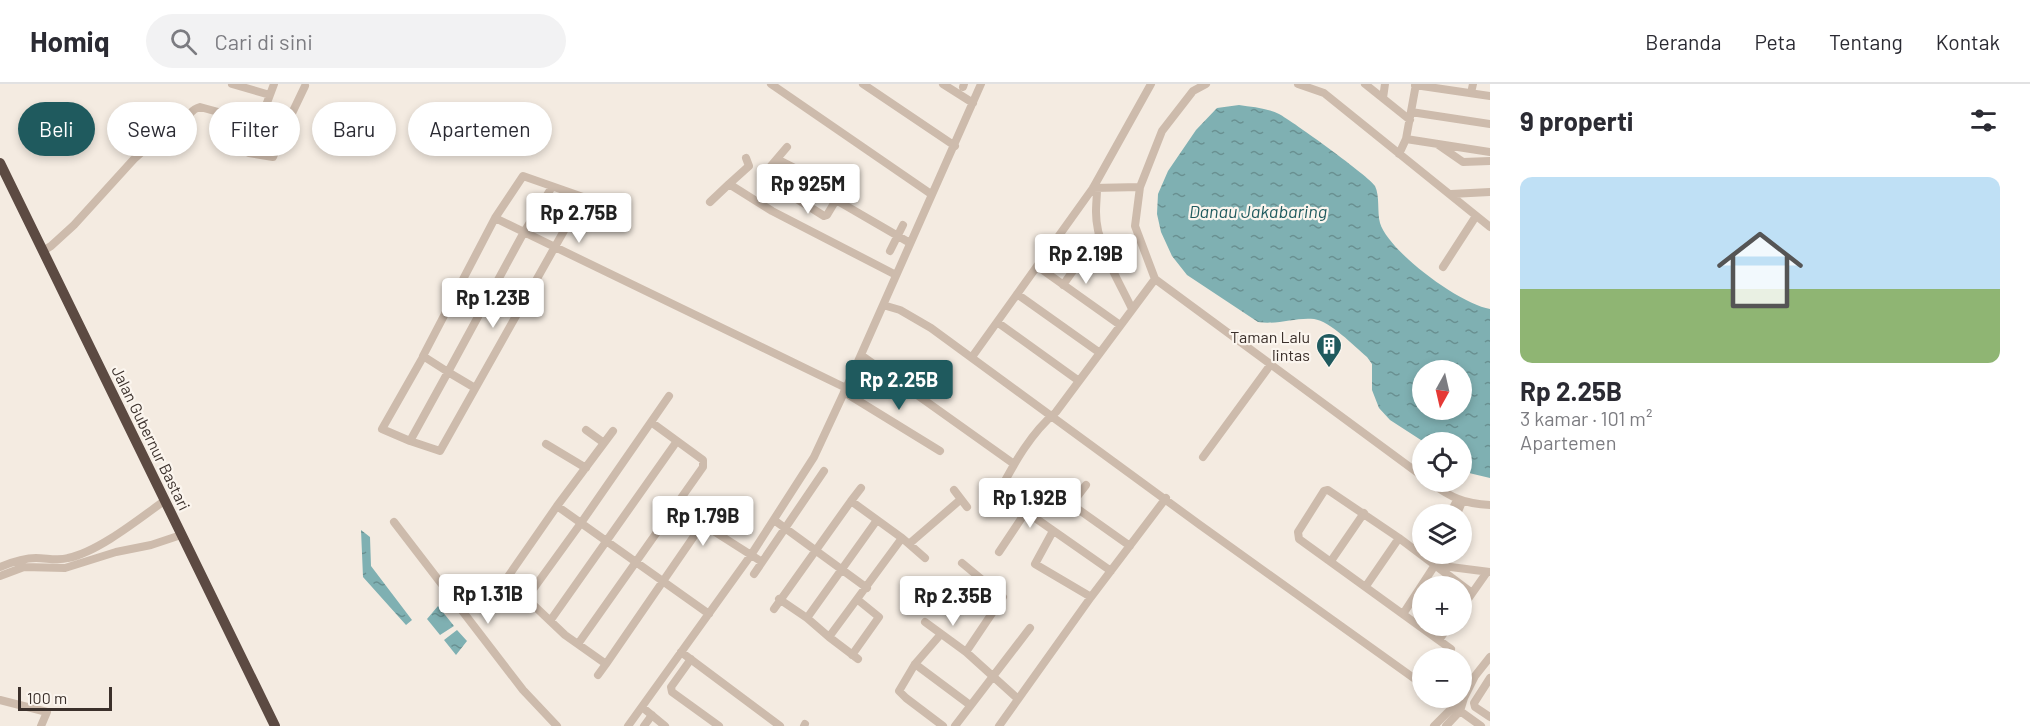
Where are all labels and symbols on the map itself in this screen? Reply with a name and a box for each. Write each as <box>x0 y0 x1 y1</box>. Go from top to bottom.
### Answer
pin: Rp 925M <box>753 164 863 215</box>
pin: Rp 2.75B <box>517 193 641 244</box>
water label: Danau Jakabaring <box>1189 200 1327 222</box>
pin: Rp 2.19B <box>1024 234 1148 285</box>
pin: Rp 1.23B <box>431 278 555 329</box>
place label: Taman Lalu lintas <box>1230 327 1310 364</box>
building icon: Taman Lalu lintas <box>1314 331 1344 369</box>
pin: Rp 2.25B <box>837 360 961 411</box>
north arrow <box>1412 360 1472 420</box>
street label: Jalan Gubernur Bastari <box>108 362 195 513</box>
pin: Rp 1.92B <box>968 478 1092 529</box>
pin: Rp 1.79B <box>641 496 765 547</box>
pin: Rp 1.31B <box>426 574 550 625</box>
pin: Rp 2.35B <box>891 576 1015 627</box>
scale bar <box>18 684 112 712</box>

